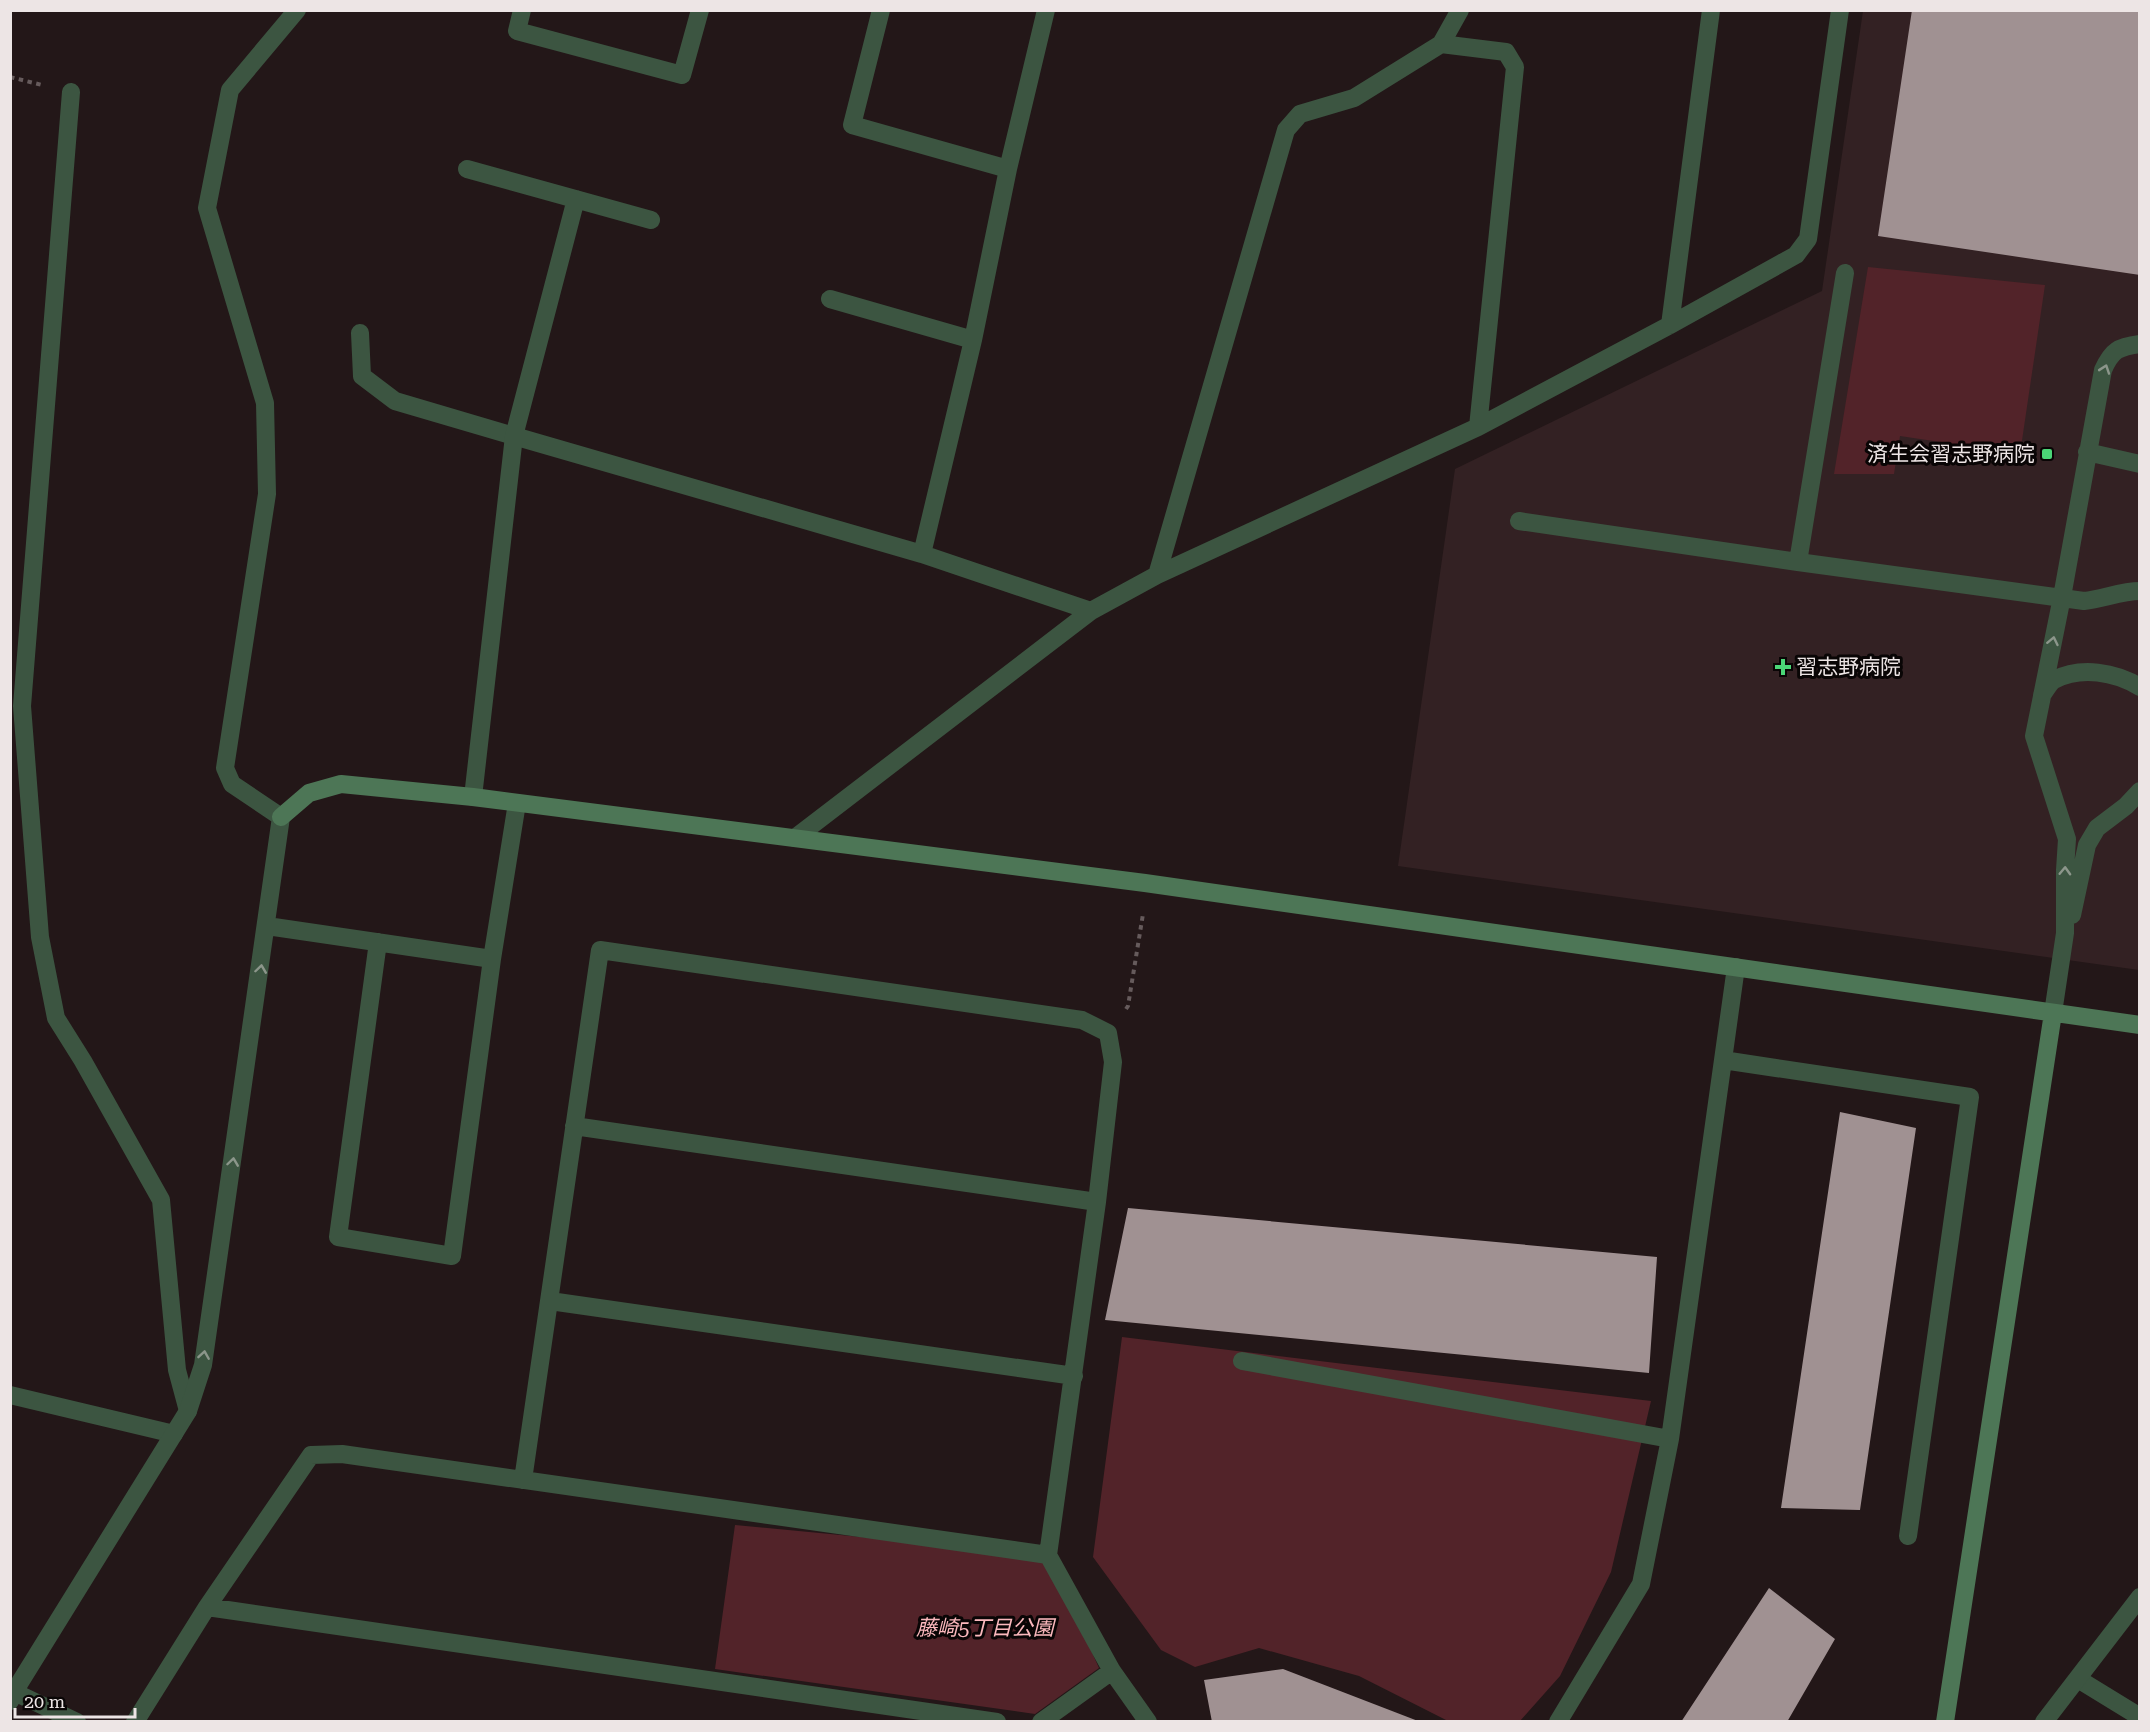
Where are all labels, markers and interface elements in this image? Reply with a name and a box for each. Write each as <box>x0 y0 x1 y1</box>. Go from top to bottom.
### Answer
one-way arrow <box>2097 364 2110 375</box>
place label: 済生会習志野病院 <box>1867 442 2035 466</box>
marker: 済生会習志野病院 <box>2040 447 2054 461</box>
one-way arrow <box>2046 637 2059 647</box>
place label: 習志野病院 <box>1796 655 1901 679</box>
marker: 習志野病院 <box>1774 658 1792 676</box>
one-way arrow <box>2059 867 2071 876</box>
one-way arrow <box>254 964 267 974</box>
one-way arrow <box>226 1157 238 1167</box>
one-way arrow <box>198 1350 210 1359</box>
park label: 藤崎5丁目公園 <box>916 1616 1057 1640</box>
scale bar <box>15 1681 135 1719</box>
text: 20 m <box>24 1691 65 1712</box>

